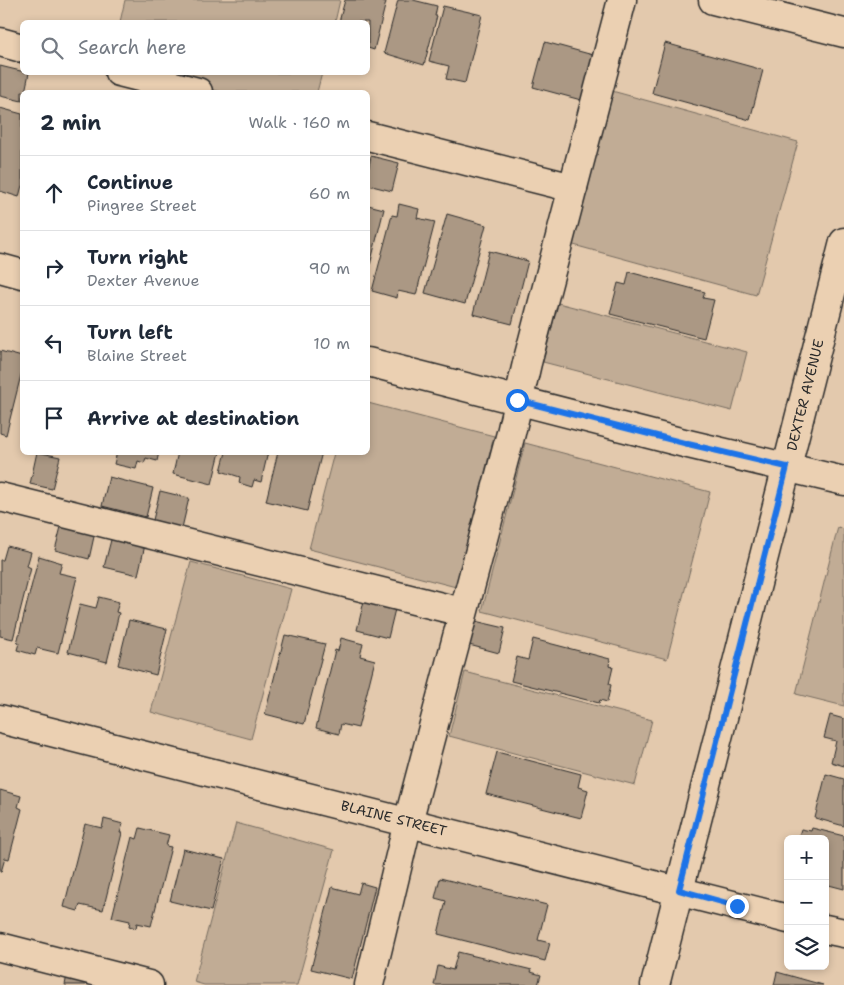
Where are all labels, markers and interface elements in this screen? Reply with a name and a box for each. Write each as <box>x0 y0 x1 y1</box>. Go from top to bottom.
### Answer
search box <box>20 20 370 75</box>
icon: search <box>38 34 66 62</box>
text: Search here <box>78 35 187 60</box>
text: 2 min <box>40 109 101 137</box>
text: Walk · 160 m <box>249 112 350 133</box>
text: Continue <box>87 170 173 195</box>
icon: ahead <box>40 179 68 207</box>
text: 60 m <box>309 183 350 204</box>
text: Pingree Street <box>87 195 197 216</box>
text: Turn right <box>87 245 188 270</box>
icon: right <box>40 254 68 282</box>
text: 90 m <box>309 258 350 279</box>
text: Dexter Avenue <box>87 270 200 291</box>
text: Turn left <box>87 320 173 345</box>
icon: left <box>40 329 68 357</box>
text: 10 m <box>313 333 350 354</box>
street label: DEXTER AVENUE <box>782 337 828 453</box>
text: Blaine Street <box>87 345 187 366</box>
route start <box>506 389 529 412</box>
icon: arrive <box>40 404 68 432</box>
text: Arrive at destination <box>87 406 299 431</box>
street label: BLAINE STREET <box>339 796 449 840</box>
map controls <box>784 835 829 970</box>
button: + <box>784 835 829 880</box>
button: − <box>784 880 829 925</box>
route end <box>726 895 749 918</box>
button: layers <box>784 925 829 970</box>

